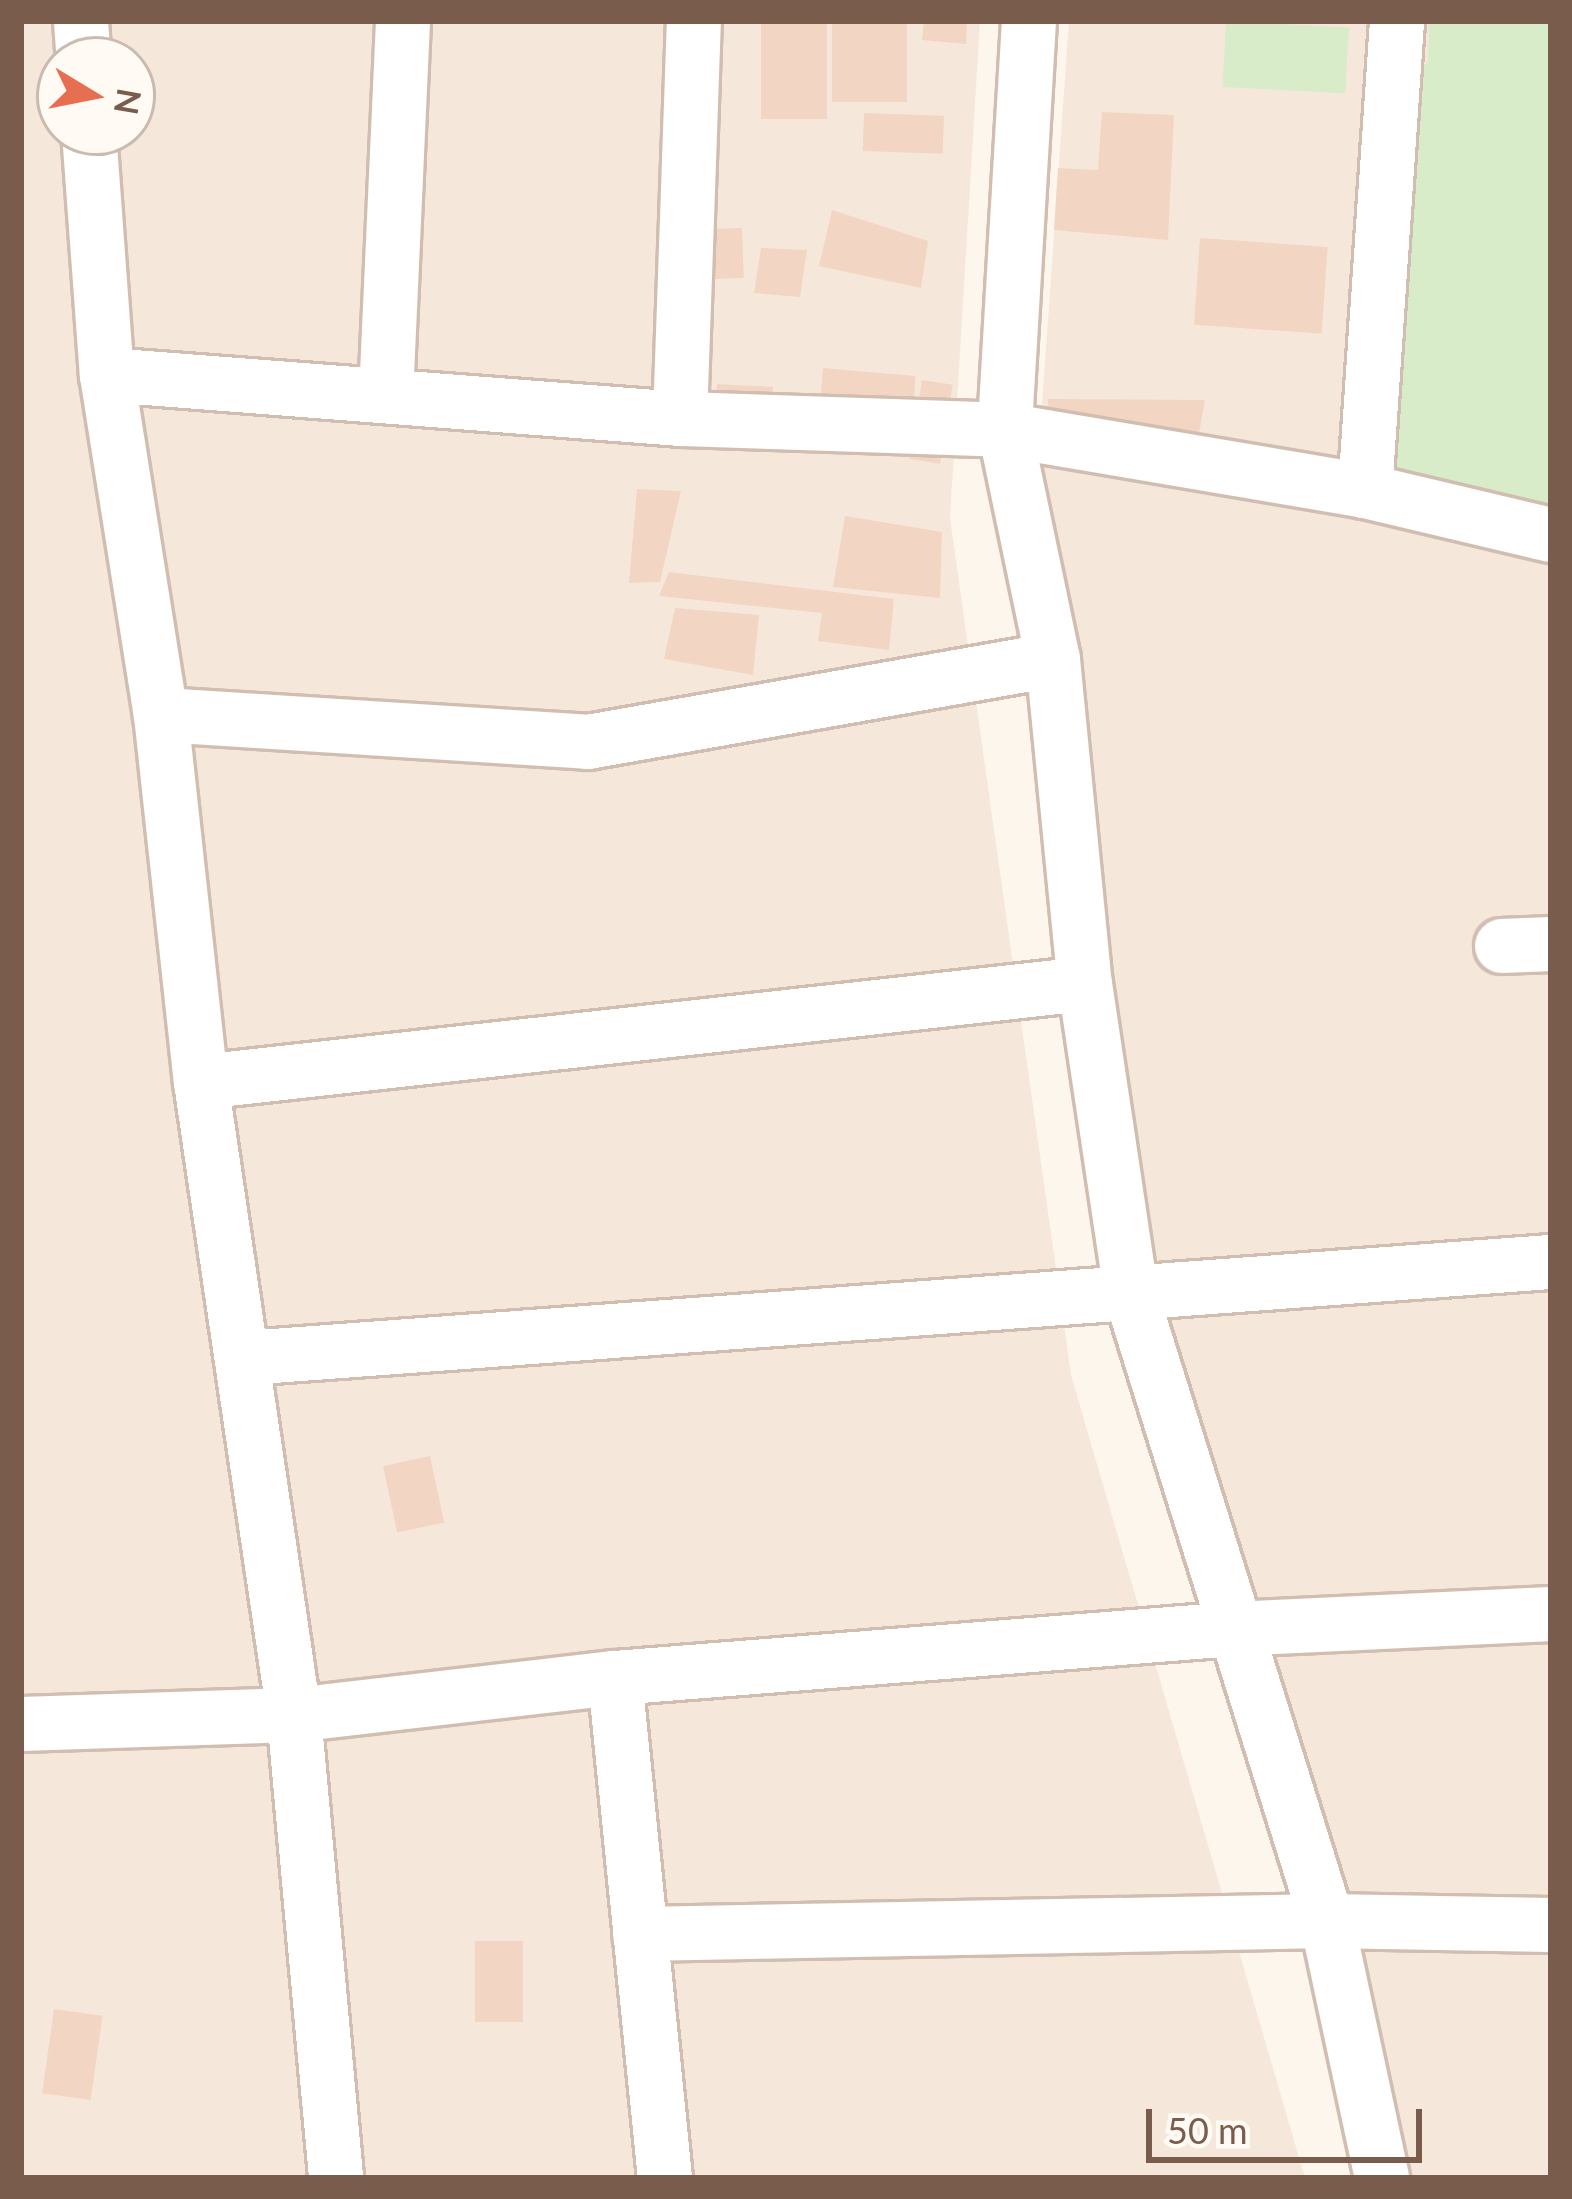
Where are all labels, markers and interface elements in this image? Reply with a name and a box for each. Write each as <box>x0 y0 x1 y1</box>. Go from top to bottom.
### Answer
north arrow <box>36 36 156 156</box>
text: N <box>107 86 150 118</box>
scale bar <box>1152 2085 1428 2159</box>
text: 50 m <box>1167 2108 1248 2152</box>

